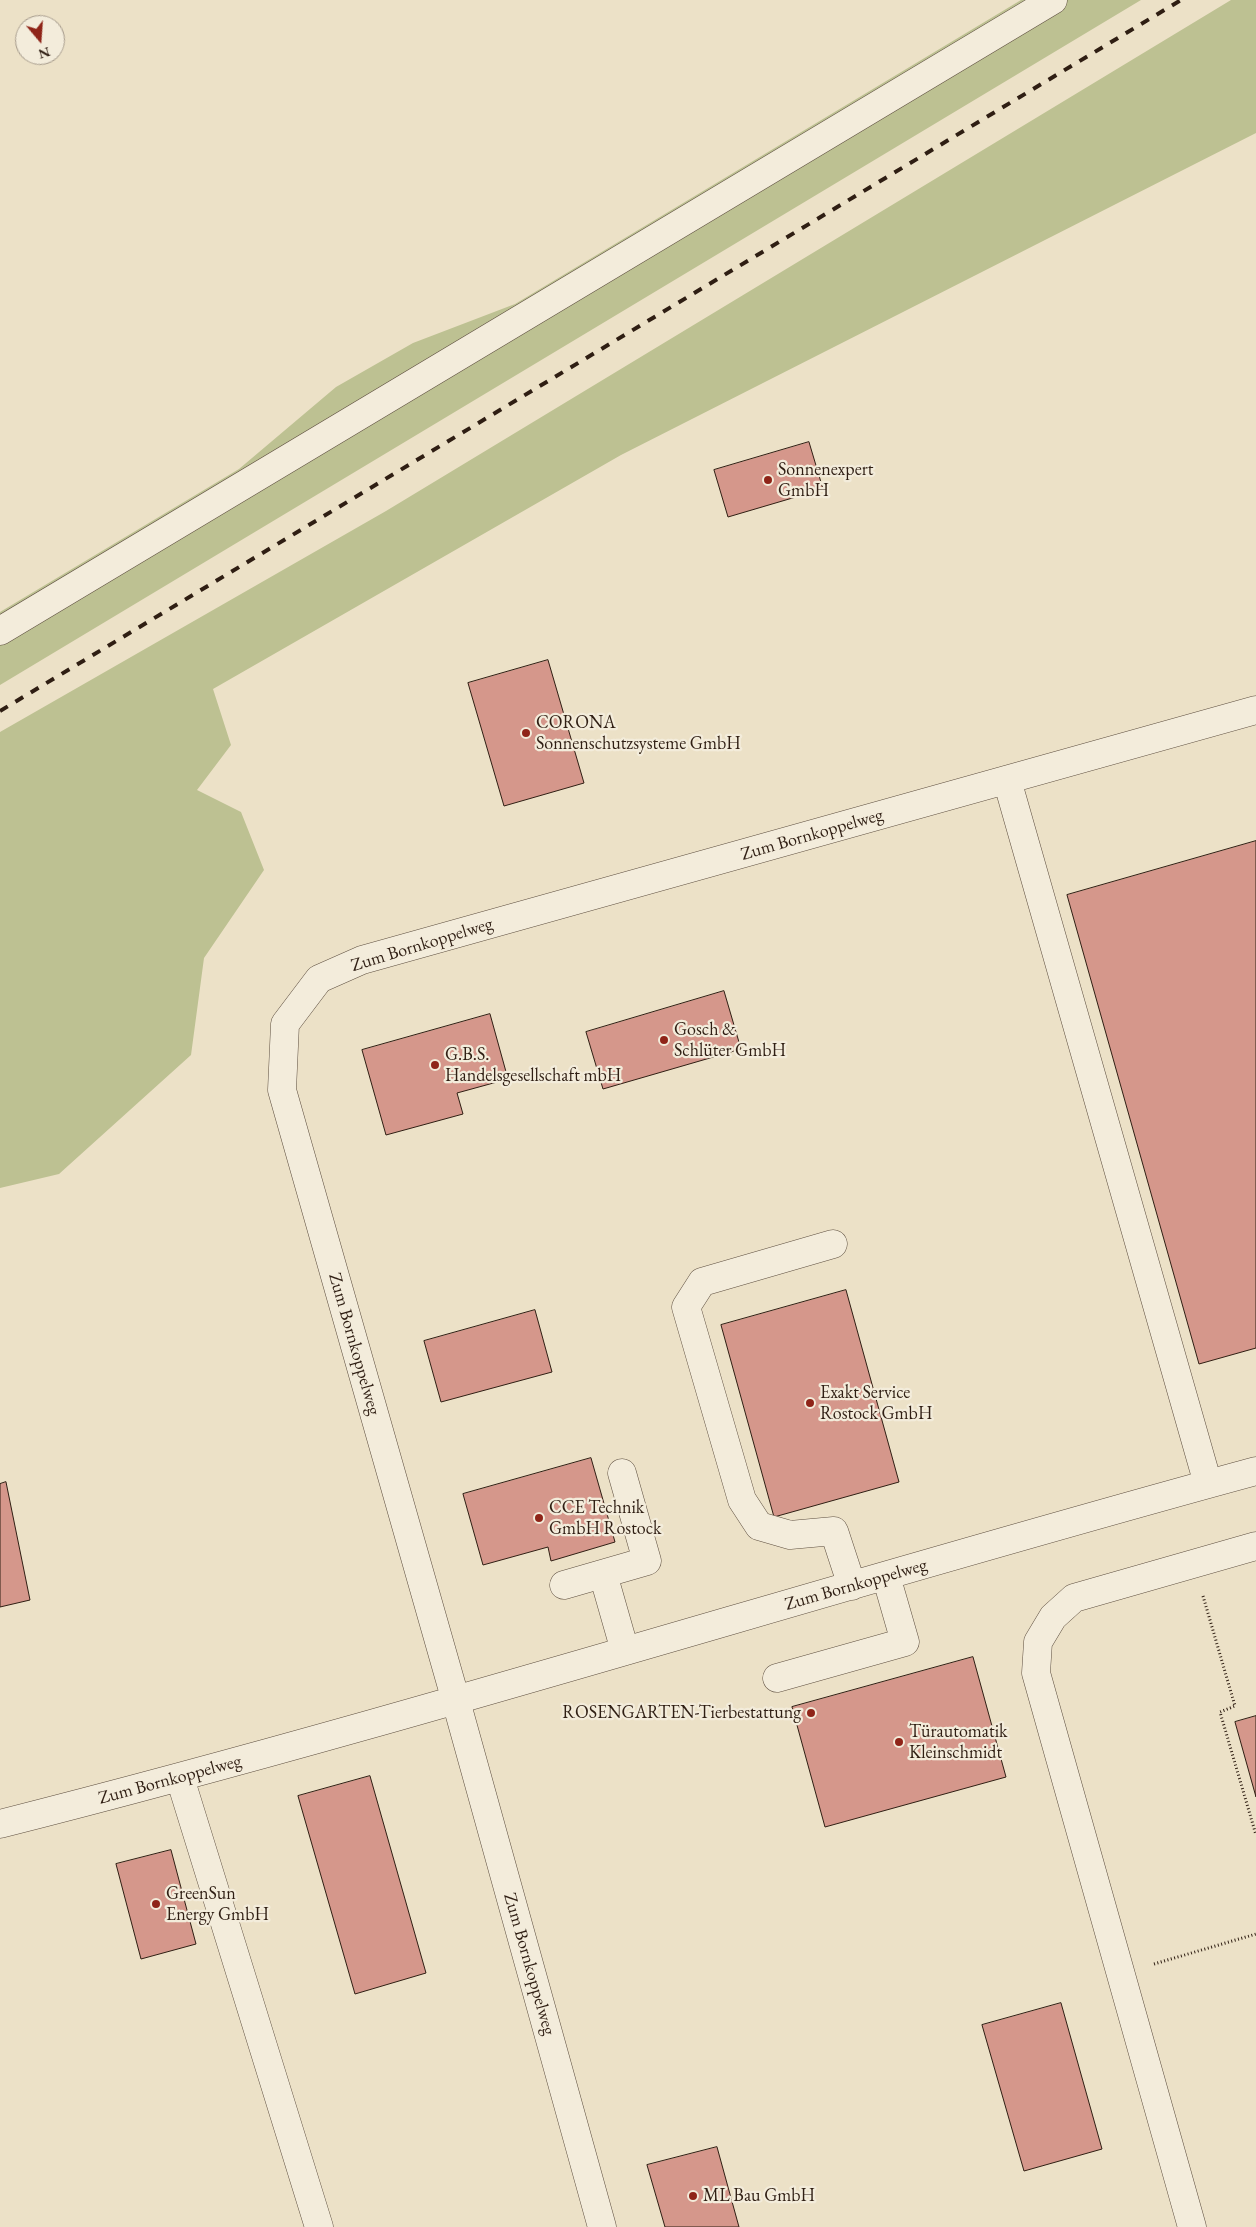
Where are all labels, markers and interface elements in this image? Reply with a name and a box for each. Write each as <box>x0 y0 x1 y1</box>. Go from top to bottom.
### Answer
north arrow <box>15 15 65 65</box>
text: N <box>36 43 53 64</box>
place label: Sonnenexpert GmbH <box>778 459 873 502</box>
marker: Sonnenexpert GmbH <box>762 474 774 486</box>
place label: CORONA Sonnenschutzsysteme GmbH <box>536 712 741 754</box>
marker: CORONA Sonnenschutzsysteme GmbH <box>520 727 532 739</box>
street label: Zum Bornkoppelweg <box>738 804 886 866</box>
street label: Zum Bornkoppelweg <box>349 913 495 977</box>
place label: Gosch & Schlüter GmbH <box>674 1019 786 1062</box>
marker: Gosch & Schlüter GmbH <box>658 1034 670 1046</box>
place label: G.B.S. Handelsgesellschaft mbH <box>445 1044 621 1086</box>
marker: G.B.S. Handelsgesellschaft mbH <box>429 1059 441 1071</box>
street label: Zum Bornkoppelweg <box>323 1270 385 1418</box>
place label: Exakt Service Rostock GmbH <box>820 1382 932 1425</box>
marker: Exakt Service Rostock GmbH <box>804 1397 816 1409</box>
place label: CCE Technik GmbH Rostock <box>549 1497 661 1540</box>
marker: CCE Technik GmbH Rostock <box>533 1512 545 1524</box>
street label: Zum Bornkoppelweg <box>782 1554 930 1616</box>
place label: ROSENGARTEN-Tierbestattung <box>562 1702 801 1724</box>
marker: ROSENGARTEN-Tierbestattung <box>805 1707 817 1719</box>
place label: Türautomatik Kleinschmidt <box>909 1721 1007 1764</box>
marker: Türautomatik Kleinschmidt <box>893 1736 905 1748</box>
street label: Zum Bornkoppelweg <box>96 1751 244 1809</box>
place label: GreenSun Energy GmbH <box>166 1883 269 1926</box>
street label: Zum Bornkoppelweg <box>498 1890 560 2038</box>
marker: GreenSun Energy GmbH <box>150 1898 162 1910</box>
place label: ML Bau GmbH <box>703 2185 815 2207</box>
marker: ML Bau GmbH <box>687 2190 699 2202</box>

